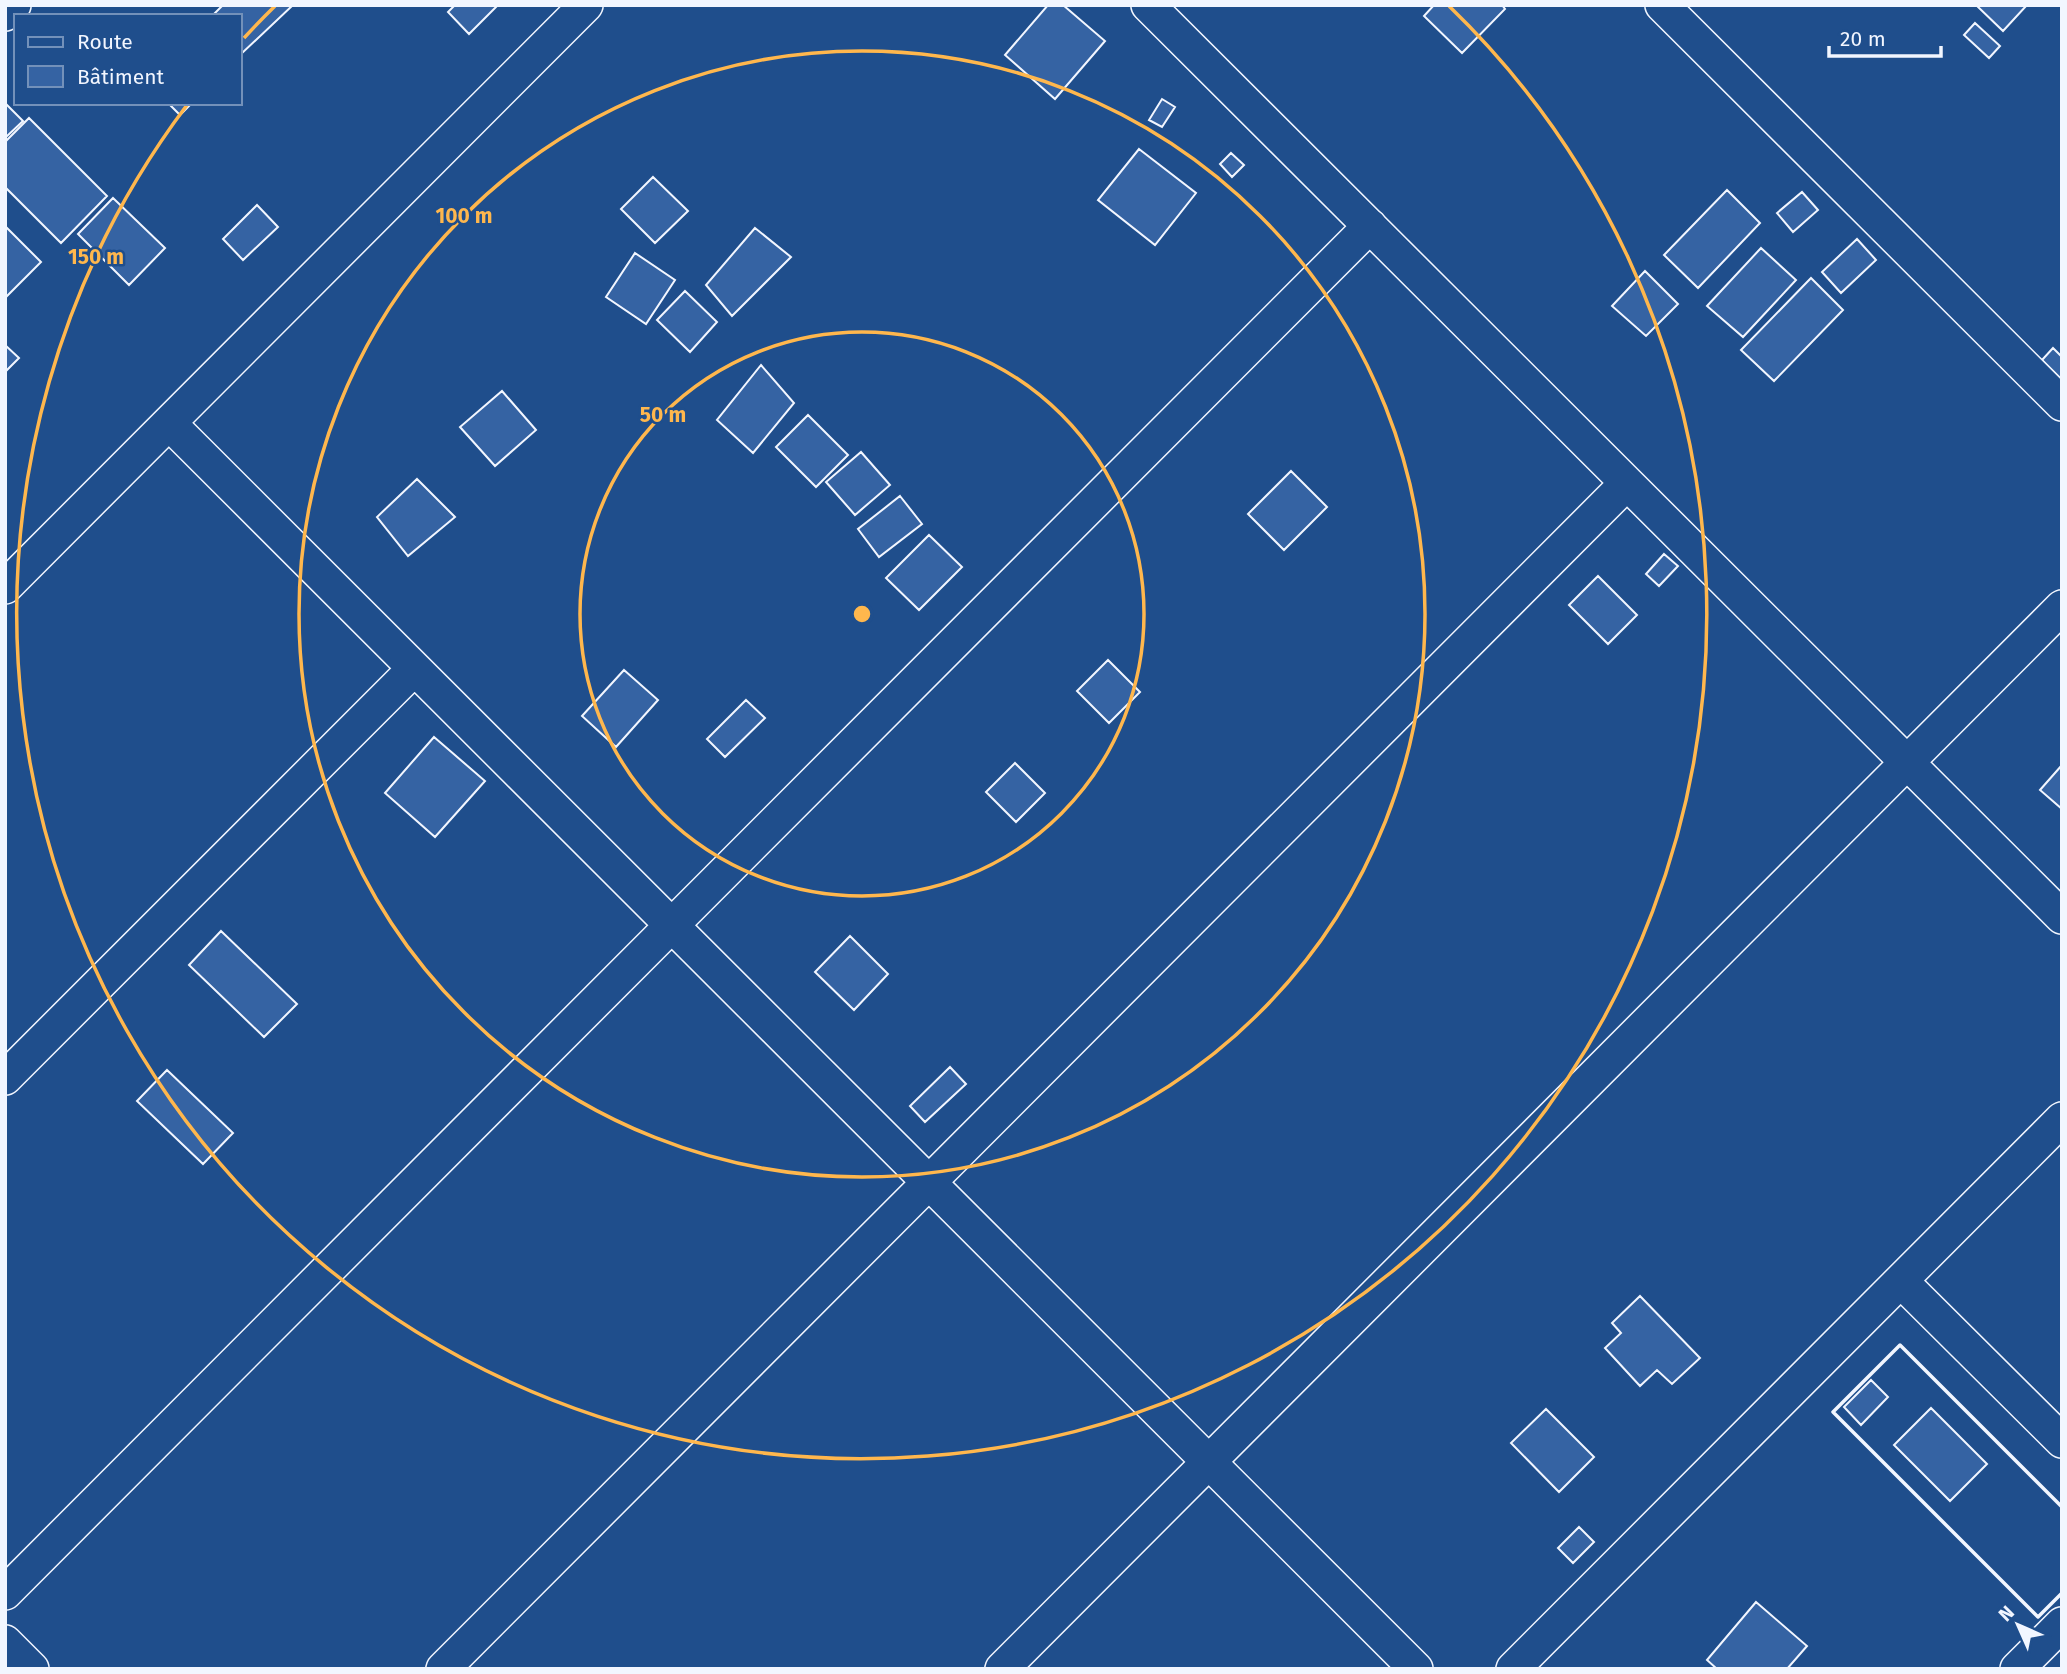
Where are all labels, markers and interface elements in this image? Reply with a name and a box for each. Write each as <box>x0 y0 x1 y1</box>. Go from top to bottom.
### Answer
legend <box>14 14 242 105</box>
scale bar <box>1829 14 1941 58</box>
text: 20 m <box>1840 26 1886 52</box>
text: Route <box>77 29 133 55</box>
text: Bâtiment <box>77 64 164 90</box>
text: 100 m <box>435 203 493 229</box>
text: 150 m <box>68 244 124 270</box>
text: 50 m <box>640 402 686 428</box>
centre of rings <box>850 602 874 626</box>
north arrow <box>1983 1590 2053 1660</box>
text: N <box>1994 1601 2019 1626</box>

